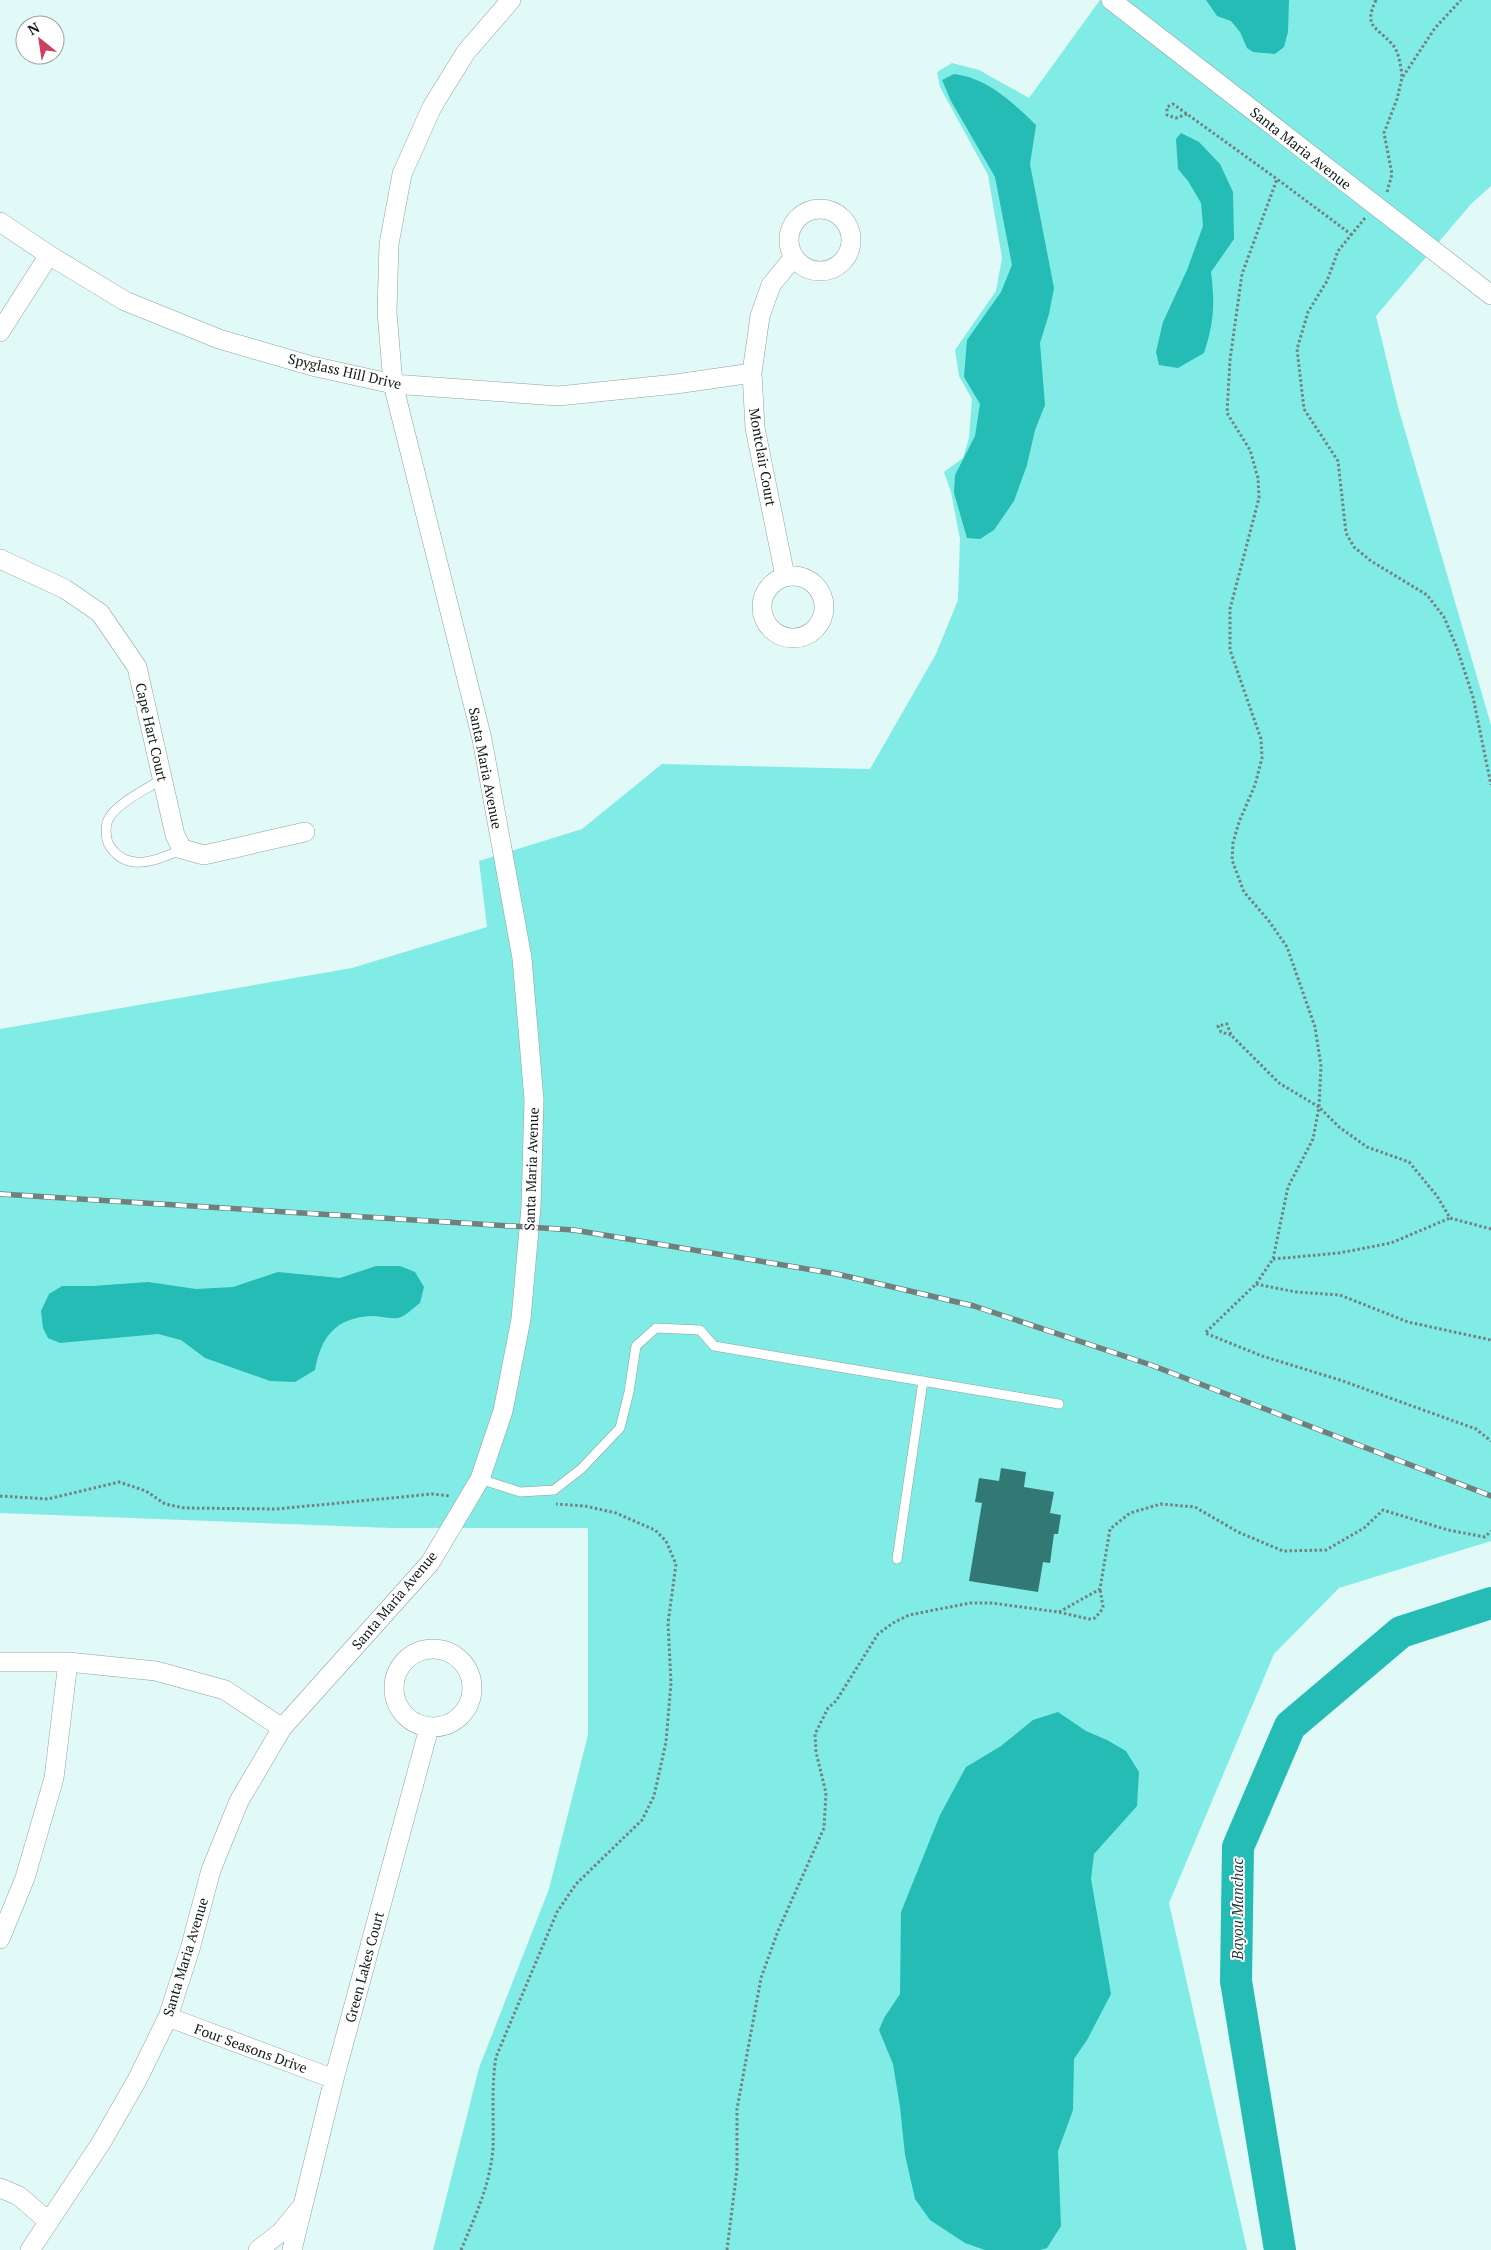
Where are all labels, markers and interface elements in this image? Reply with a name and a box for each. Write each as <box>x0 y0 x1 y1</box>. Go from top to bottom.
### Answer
north arrow <box>15 15 65 65</box>
text: N <box>24 17 43 39</box>
street label: Santa Maria Avenue <box>1247 103 1355 193</box>
street label: Spyglass Hill Drive <box>286 349 404 393</box>
street label: Montclair Court <box>745 406 781 508</box>
street label: Cape Hart Court <box>131 681 173 784</box>
street label: Santa Maria Avenue <box>465 706 507 830</box>
street label: Santa Maria Avenue <box>519 1107 543 1231</box>
street label: Santa Maria Avenue <box>347 1547 441 1653</box>
water label: Bayou Manchac <box>1227 1858 1247 1961</box>
street label: Santa Maria Avenue <box>158 1895 212 2019</box>
street label: Green Lakes Court <box>340 1909 388 2025</box>
street label: Four Seasons Drive <box>192 2019 310 2077</box>

